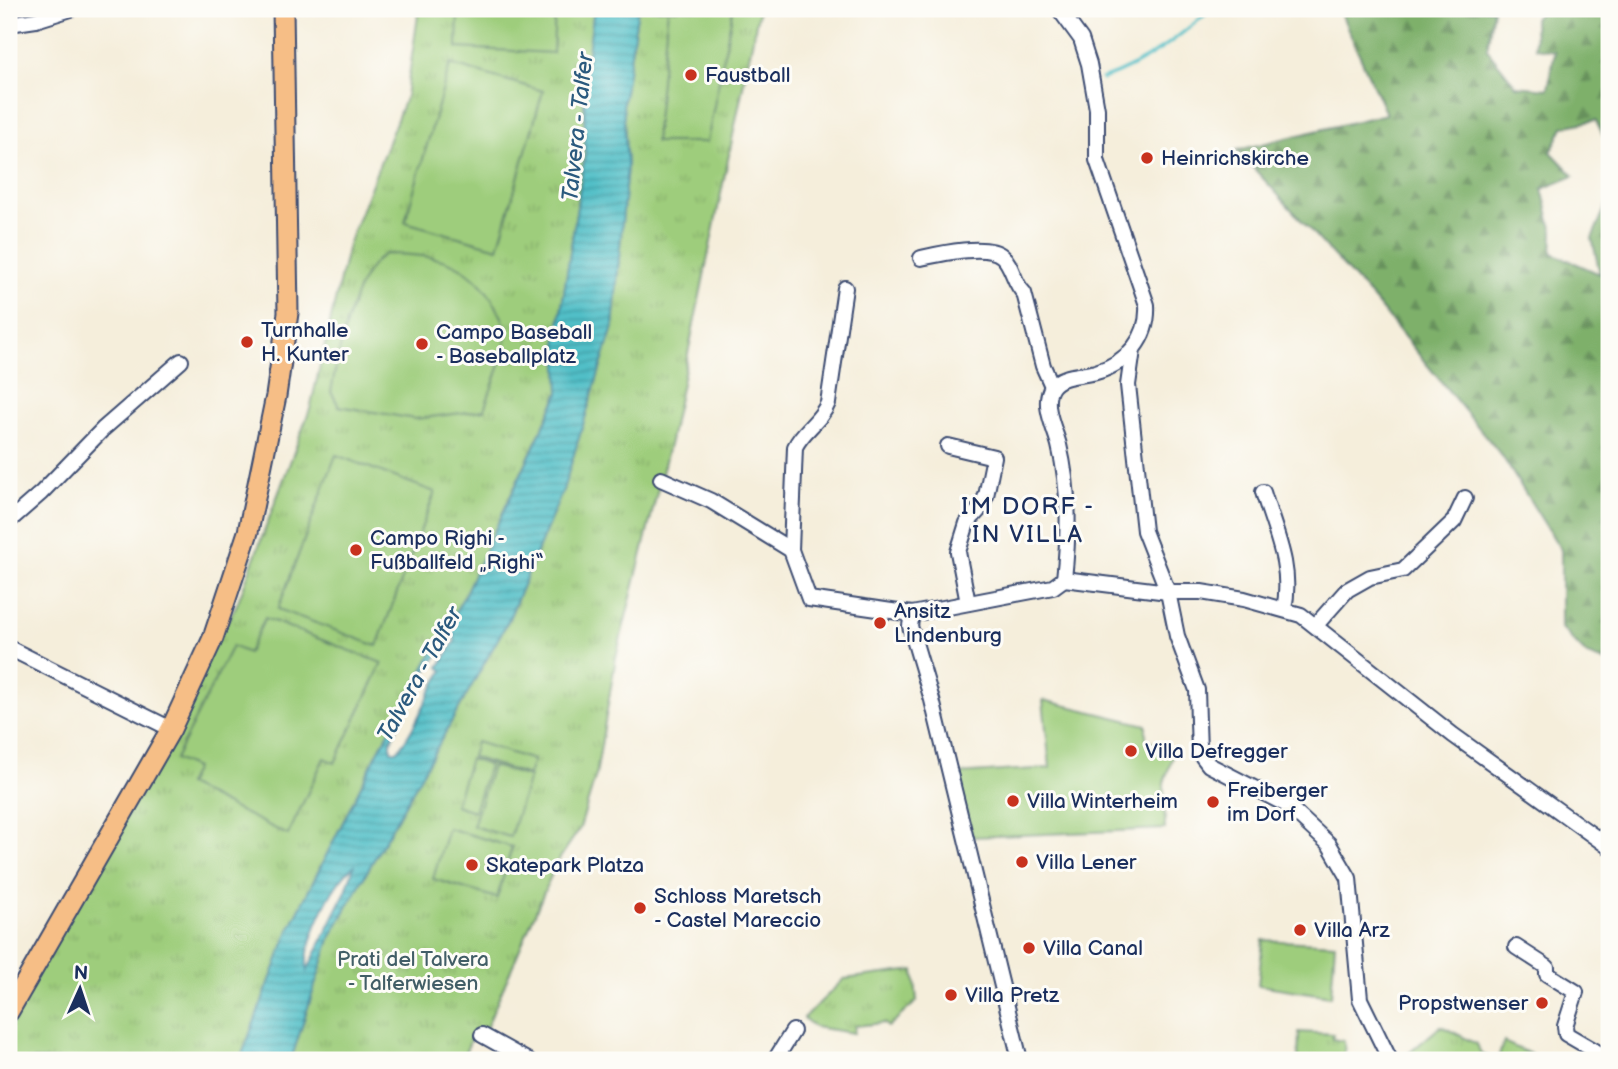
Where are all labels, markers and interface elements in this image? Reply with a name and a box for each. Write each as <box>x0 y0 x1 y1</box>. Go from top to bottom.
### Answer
water label: Talvera - Talfer <box>556 50 600 203</box>
place label: Faustball <box>705 63 790 88</box>
marker: Faustball <box>683 67 699 83</box>
place label: Heinrichskirche <box>1161 146 1309 171</box>
marker: Heinrichskirche <box>1139 150 1155 166</box>
place label: Turnhalle H. Kunter <box>261 318 349 367</box>
place label: Campo Baseball - Baseballplatz <box>436 320 592 369</box>
marker: Turnhalle H. Kunter <box>239 334 255 350</box>
marker: Campo Baseball - Baseballplatz <box>414 336 430 352</box>
district label: IM DORF - IN VILLA <box>961 492 1095 549</box>
place label: Campo Righi - Fußballfeld „Righi“ <box>370 526 544 575</box>
marker: Campo Righi - Fußballfeld „Righi“ <box>348 542 364 558</box>
place label: Ansitz Lindenburg <box>894 599 1002 648</box>
water label: Talvera - Talfer <box>371 601 469 747</box>
marker: Ansitz Lindenburg <box>872 615 888 631</box>
place label: Villa Defregger <box>1145 739 1288 764</box>
marker: Villa Defregger <box>1123 743 1139 759</box>
place label: Freiberger im Dorf <box>1227 778 1328 827</box>
place label: Villa Winterheim <box>1027 789 1178 814</box>
marker: Villa Winterheim <box>1005 793 1021 809</box>
marker: Freiberger im Dorf <box>1205 794 1221 810</box>
place label: Villa Lener <box>1036 850 1137 875</box>
place label: Skatepark Platza <box>486 853 644 878</box>
marker: Villa Lener <box>1014 854 1030 870</box>
marker: Skatepark Platza <box>464 857 480 873</box>
place label: Schloss Maretsch - Castel Mareccio <box>654 884 821 933</box>
marker: Schloss Maretsch - Castel Mareccio <box>632 900 648 916</box>
place label: Villa Arz <box>1314 918 1390 943</box>
marker: Villa Arz <box>1292 922 1308 938</box>
place label: Villa Canal <box>1043 936 1143 961</box>
marker: Villa Canal <box>1021 940 1037 956</box>
park label: Prati del Talvera - Talferwiesen <box>337 947 489 996</box>
north arrow <box>46 954 116 1024</box>
text: N <box>73 962 89 985</box>
place label: Villa Pretz <box>965 983 1060 1008</box>
marker: Villa Pretz <box>943 987 959 1003</box>
place label: Propstwenser <box>1398 991 1528 1016</box>
marker: Propstwenser <box>1534 995 1550 1011</box>

